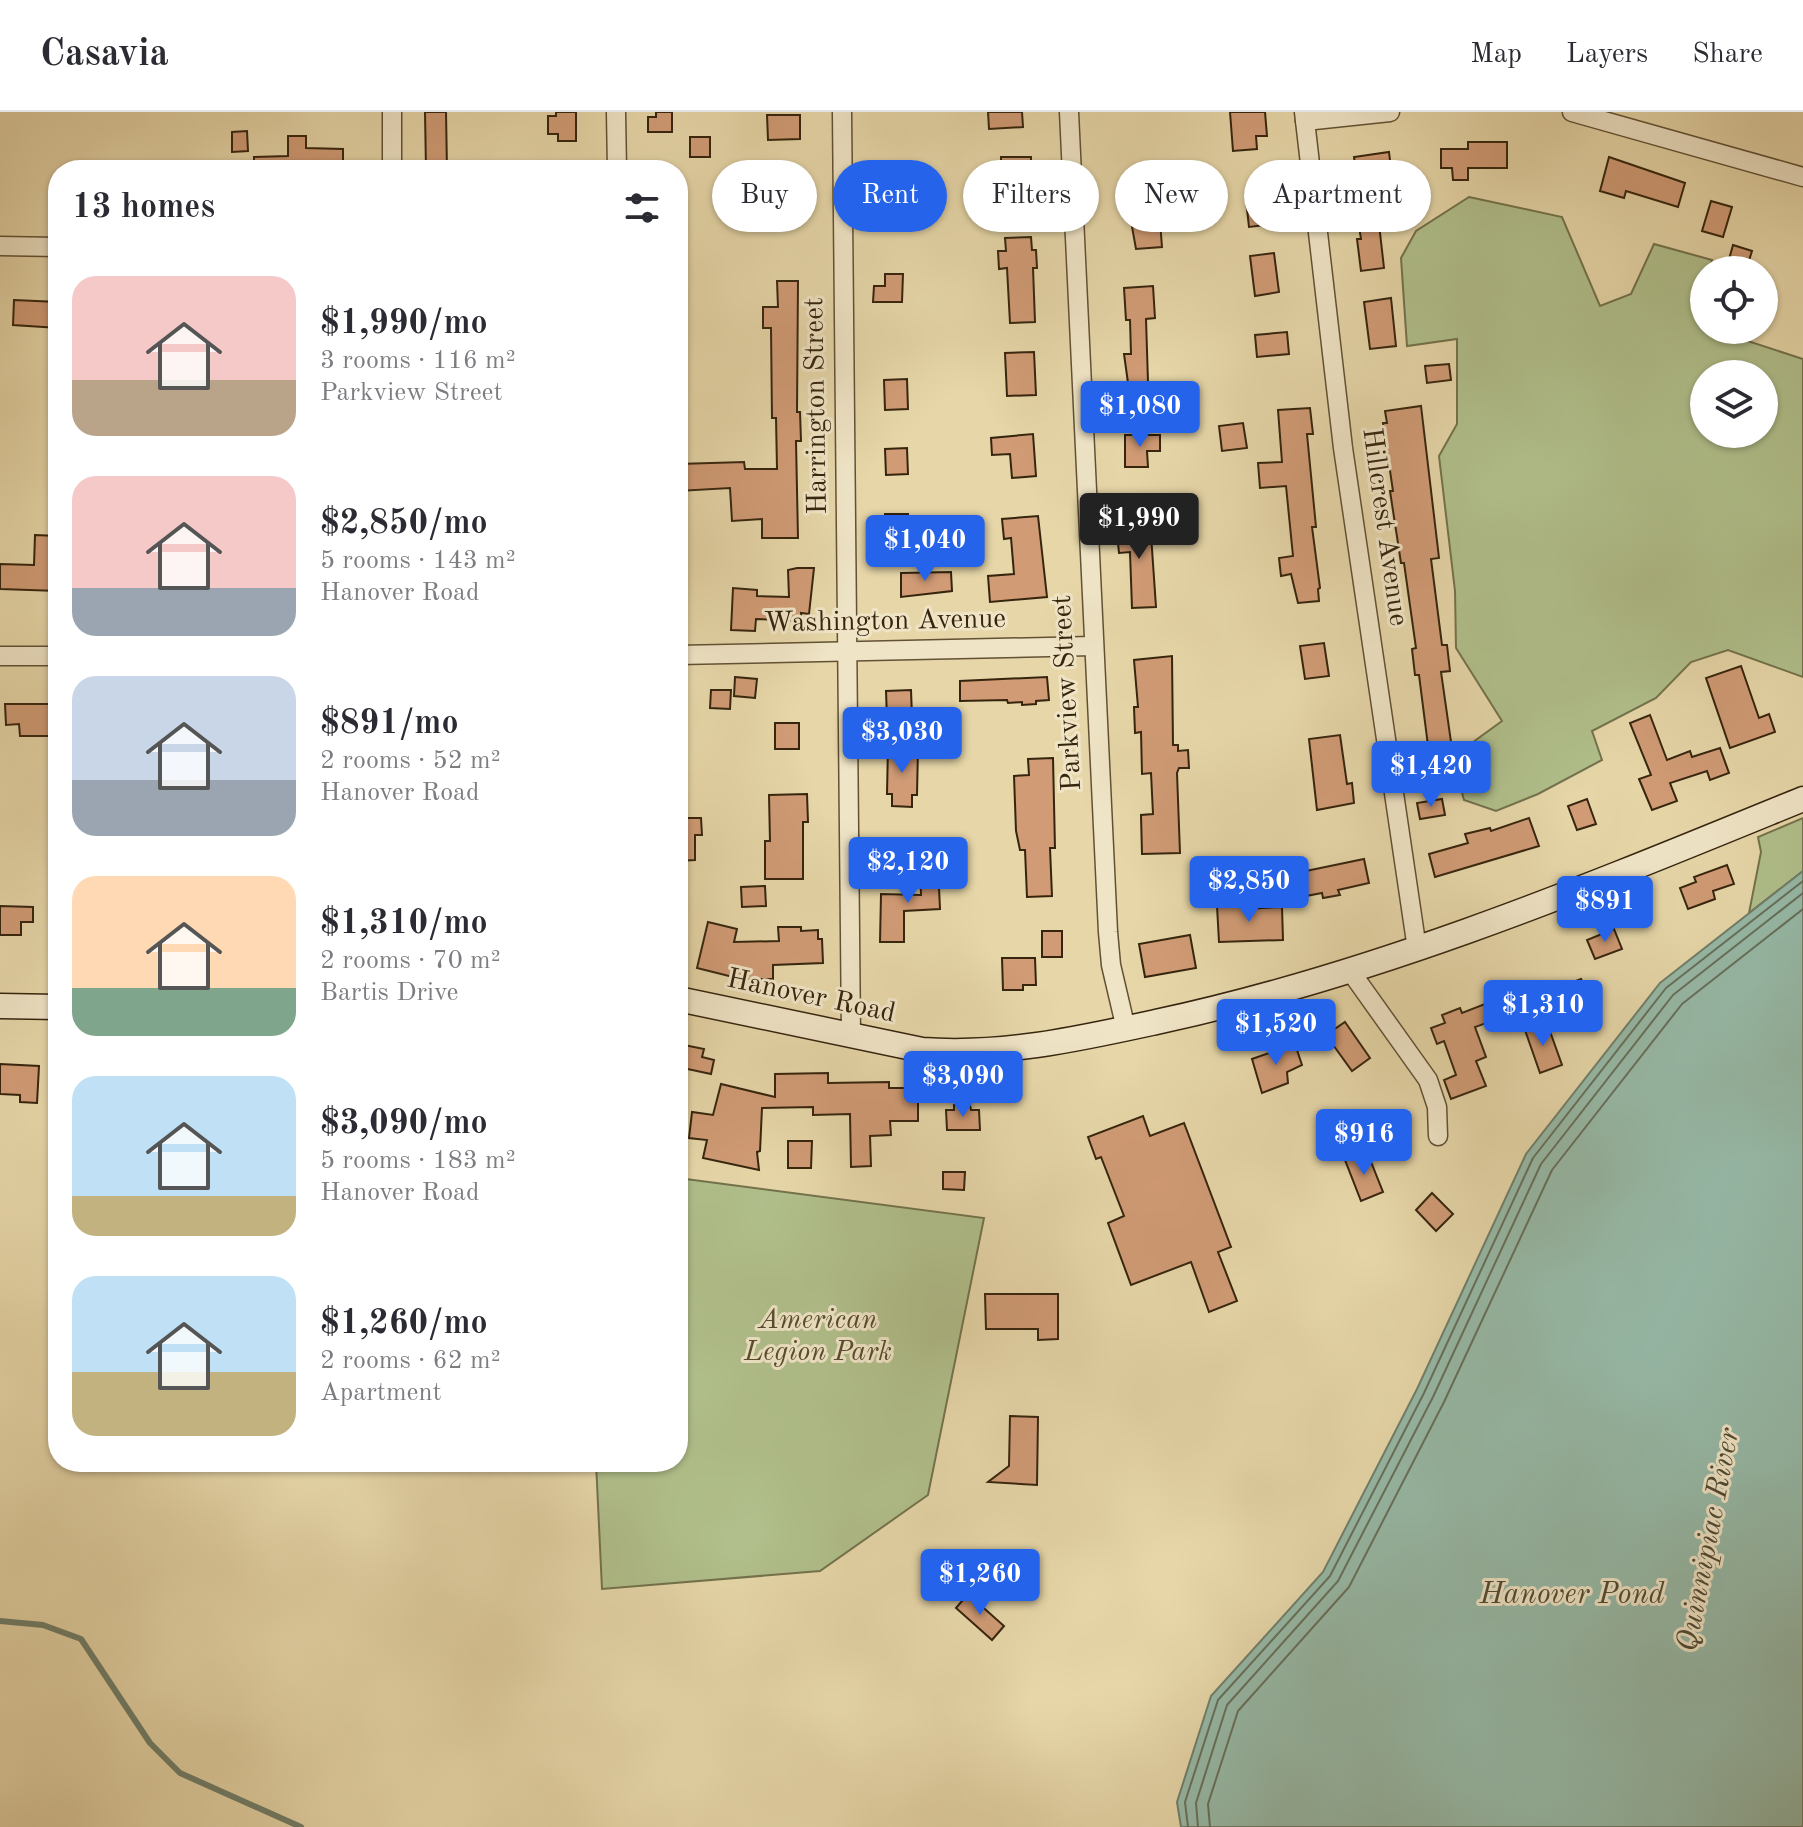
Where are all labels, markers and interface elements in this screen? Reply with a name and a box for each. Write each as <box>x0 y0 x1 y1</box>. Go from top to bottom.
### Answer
text: Casavia <box>40 36 169 74</box>
text: Map <box>1470 41 1522 69</box>
text: Layers <box>1566 41 1648 69</box>
text: Share <box>1692 41 1763 69</box>
chip: Buy <box>712 160 817 232</box>
chip: Rent <box>833 160 947 232</box>
chip: Filters <box>963 160 1099 232</box>
chip: New <box>1115 160 1228 232</box>
chip: Apartment <box>1244 160 1431 232</box>
icon: filters <box>620 186 664 230</box>
text: 13 homes <box>72 191 215 225</box>
map controls <box>1690 256 1778 448</box>
button: locate <box>1690 256 1778 344</box>
street label: Harrington Street <box>801 297 833 515</box>
text: $1,990/mo <box>320 307 488 341</box>
icon: home <box>136 308 232 404</box>
text: 3 rooms · 116 m² <box>320 348 516 374</box>
button: layers <box>1690 360 1778 448</box>
text: Parkview Street <box>320 380 503 406</box>
pin: $1,080 <box>1075 381 1205 449</box>
text: $1,080 <box>1099 394 1181 420</box>
street label: Hillcrest Avenue <box>1356 426 1412 628</box>
pin: $1,990 <box>1074 493 1204 561</box>
text: $1,990 <box>1098 506 1180 532</box>
text: $2,850/mo <box>320 507 488 541</box>
icon: home <box>136 508 232 604</box>
pin: $1,040 <box>860 515 990 583</box>
text: $1,040 <box>884 528 966 554</box>
text: 5 rooms · 143 m² <box>320 548 516 574</box>
text: Hanover Road <box>320 580 480 606</box>
street label: Parkview Street <box>1049 594 1087 792</box>
street label: Washington Avenue <box>764 606 1006 638</box>
text: $891/mo <box>320 707 459 741</box>
pin: $3,030 <box>837 707 967 775</box>
icon: home <box>136 708 232 804</box>
text: $3,030 <box>861 720 943 746</box>
pin: $1,420 <box>1366 741 1496 809</box>
text: 2 rooms · 52 m² <box>320 748 501 774</box>
text: $1,420 <box>1390 754 1472 780</box>
text: Hanover Road <box>320 780 480 806</box>
pin: $2,120 <box>843 837 973 905</box>
text: $2,120 <box>867 850 949 876</box>
pin: $2,850 <box>1184 856 1314 924</box>
text: $2,850 <box>1208 869 1290 895</box>
pin: $891 <box>1558 876 1652 944</box>
text: $891 <box>1575 889 1635 915</box>
text: $1,310/mo <box>320 907 488 941</box>
icon: home <box>136 908 232 1004</box>
text: 2 rooms · 70 m² <box>320 948 501 974</box>
street label: Hanover Road <box>724 965 898 1029</box>
text: Bartis Drive <box>320 980 459 1006</box>
pin: $1,310 <box>1478 980 1608 1048</box>
text: $1,310 <box>1502 993 1584 1019</box>
pin: $1,520 <box>1211 999 1341 1067</box>
text: $1,520 <box>1235 1012 1317 1038</box>
pin: $3,090 <box>898 1051 1028 1119</box>
text: $3,090 <box>922 1064 1004 1090</box>
text: $3,090/mo <box>320 1107 488 1141</box>
icon: home <box>136 1108 232 1204</box>
pin: $916 <box>1317 1109 1411 1177</box>
text: $916 <box>1334 1122 1394 1148</box>
text: 5 rooms · 183 m² <box>320 1148 516 1174</box>
text: Hanover Road <box>320 1180 480 1206</box>
text: $1,260/mo <box>320 1307 488 1341</box>
park label: American Legion Park <box>743 1307 892 1367</box>
icon: home <box>136 1308 232 1404</box>
text: 2 rooms · 62 m² <box>320 1348 501 1374</box>
text: Apartment <box>320 1380 442 1406</box>
water label: Quinnipiac River <box>1673 1425 1746 1654</box>
pin: $1,260 <box>915 1549 1045 1617</box>
text: $1,260 <box>939 1562 1021 1588</box>
water label: Hanover Pond <box>1479 1580 1666 1610</box>

